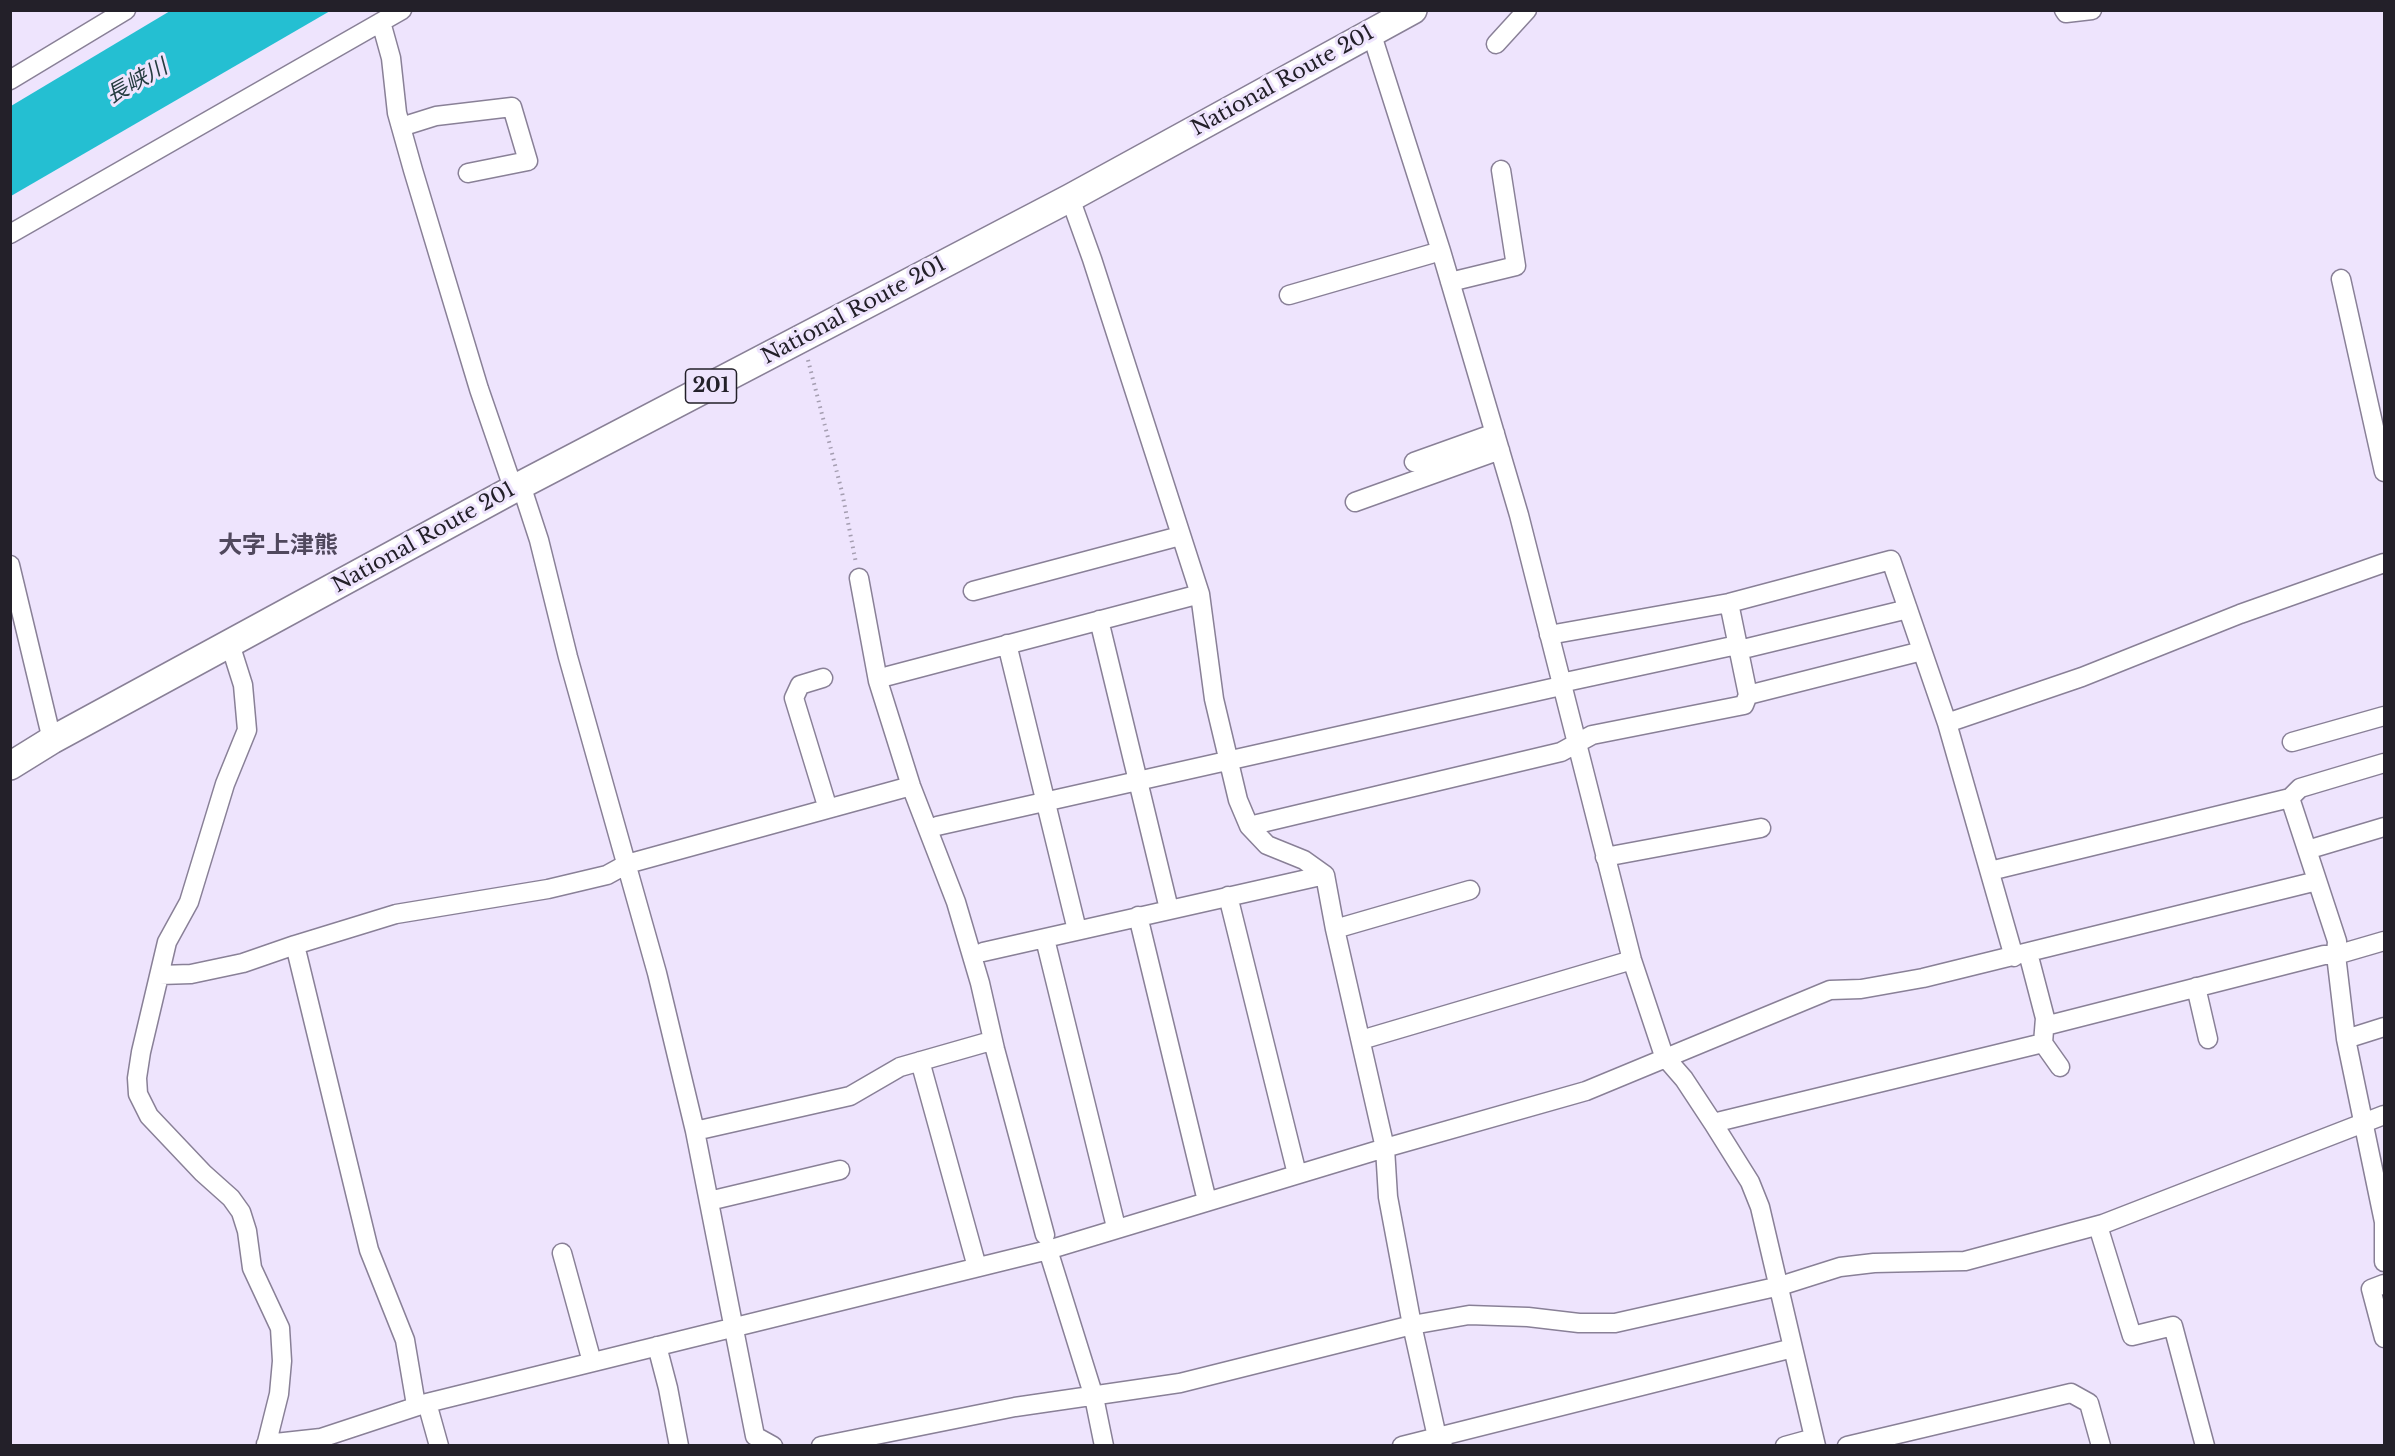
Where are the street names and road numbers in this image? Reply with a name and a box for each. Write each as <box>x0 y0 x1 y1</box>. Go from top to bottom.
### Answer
street label: National Route 201 <box>1187 20 1379 142</box>
street label: National Route 201 <box>758 252 950 370</box>
road number: 201 <box>686 369 736 403</box>
street label: National Route 201 <box>328 477 520 599</box>

